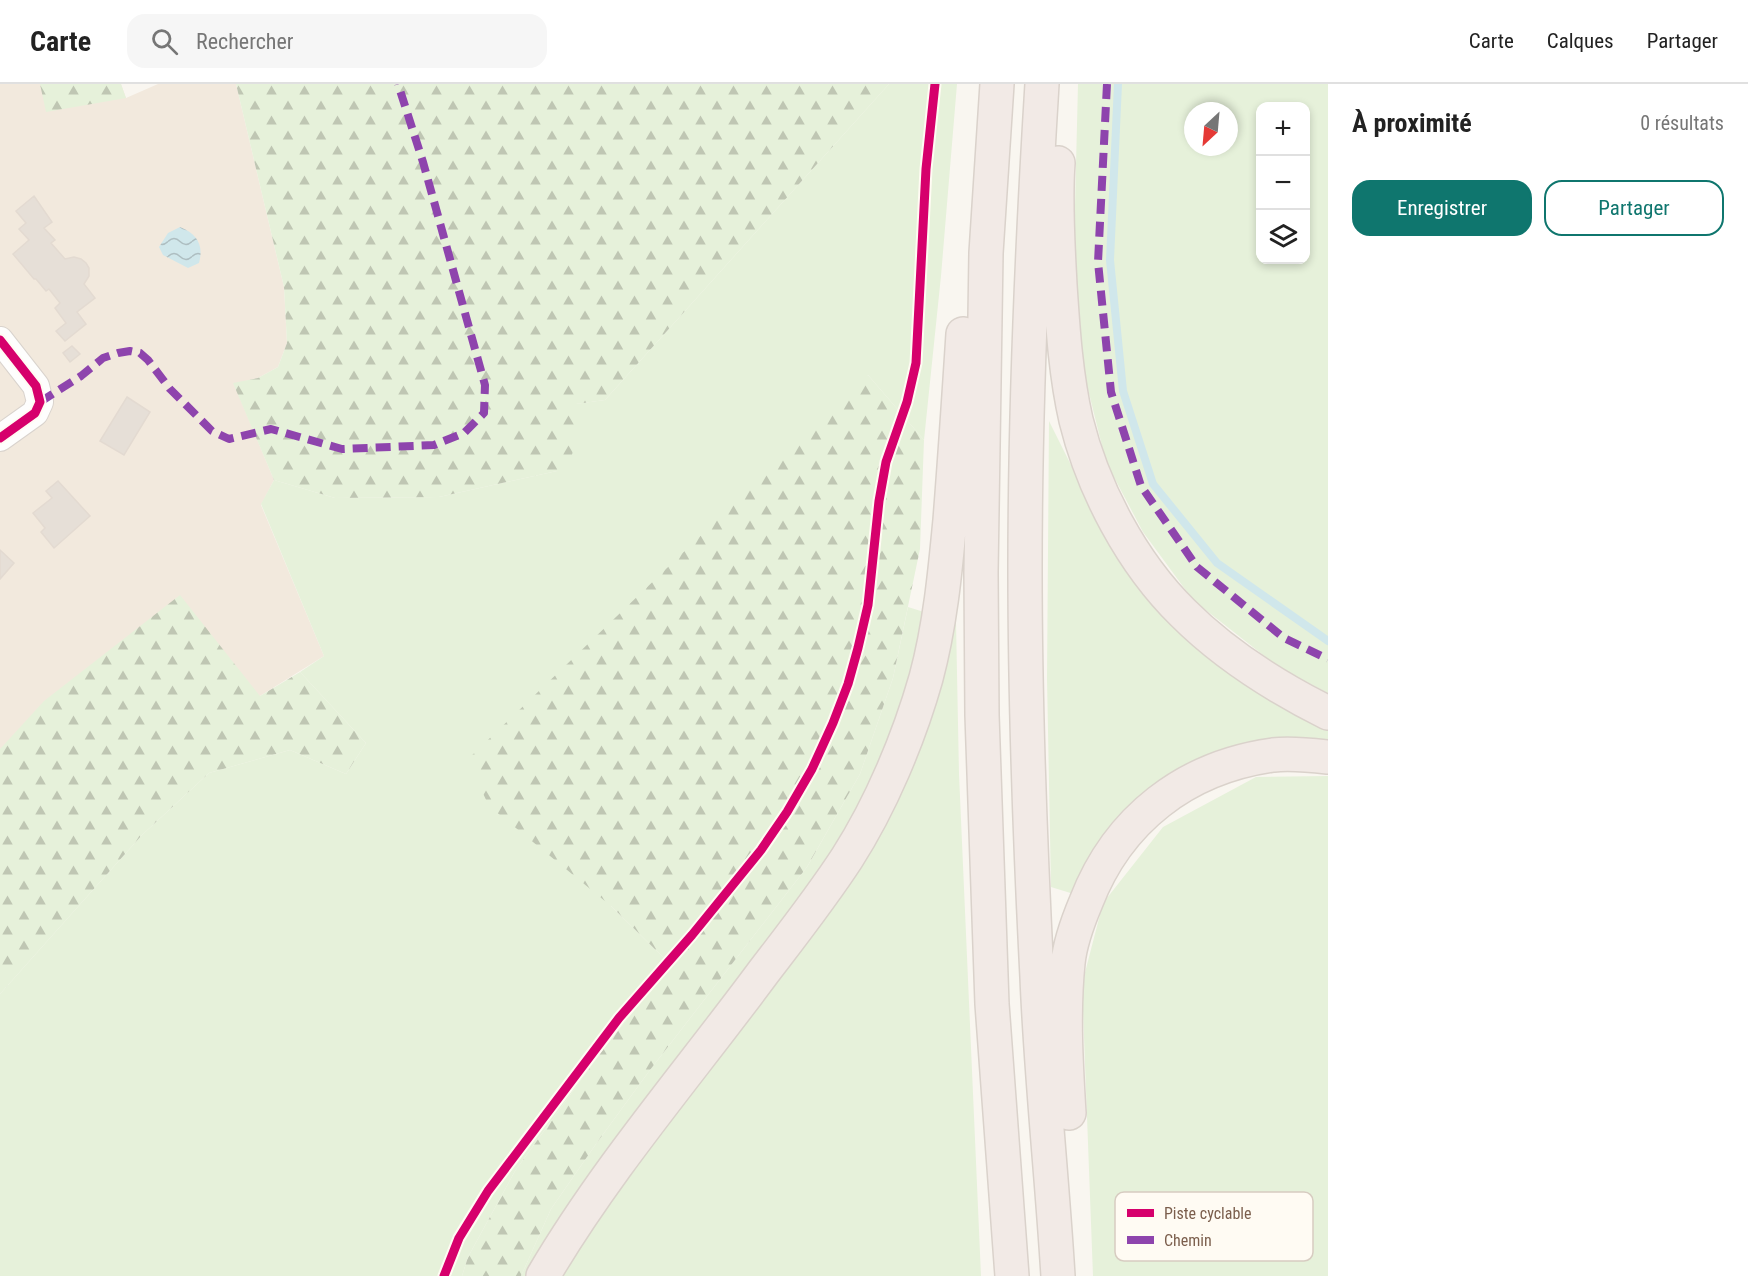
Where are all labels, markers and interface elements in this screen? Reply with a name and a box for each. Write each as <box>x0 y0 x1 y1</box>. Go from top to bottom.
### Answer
search box <box>127 14 547 68</box>
text: Carte <box>30 25 91 58</box>
icon: search <box>148 25 181 58</box>
text: Rechercher <box>196 29 293 54</box>
text: Carte <box>1469 29 1514 53</box>
text: Calques <box>1547 29 1614 53</box>
text: Partager <box>1647 29 1718 53</box>
north arrow <box>1184 102 1238 156</box>
map controls <box>1256 102 1310 264</box>
button: + <box>1256 102 1310 156</box>
text: À proximité <box>1352 108 1472 138</box>
text: 0 résultats <box>1640 111 1724 135</box>
button: − <box>1256 156 1310 210</box>
button: Enregistrer <box>1352 180 1532 236</box>
button: Partager <box>1544 180 1724 236</box>
button: layers <box>1256 210 1310 264</box>
legend <box>1115 1192 1313 1261</box>
text: Piste cyclable <box>1164 1204 1251 1223</box>
text: Chemin <box>1164 1231 1212 1250</box>

